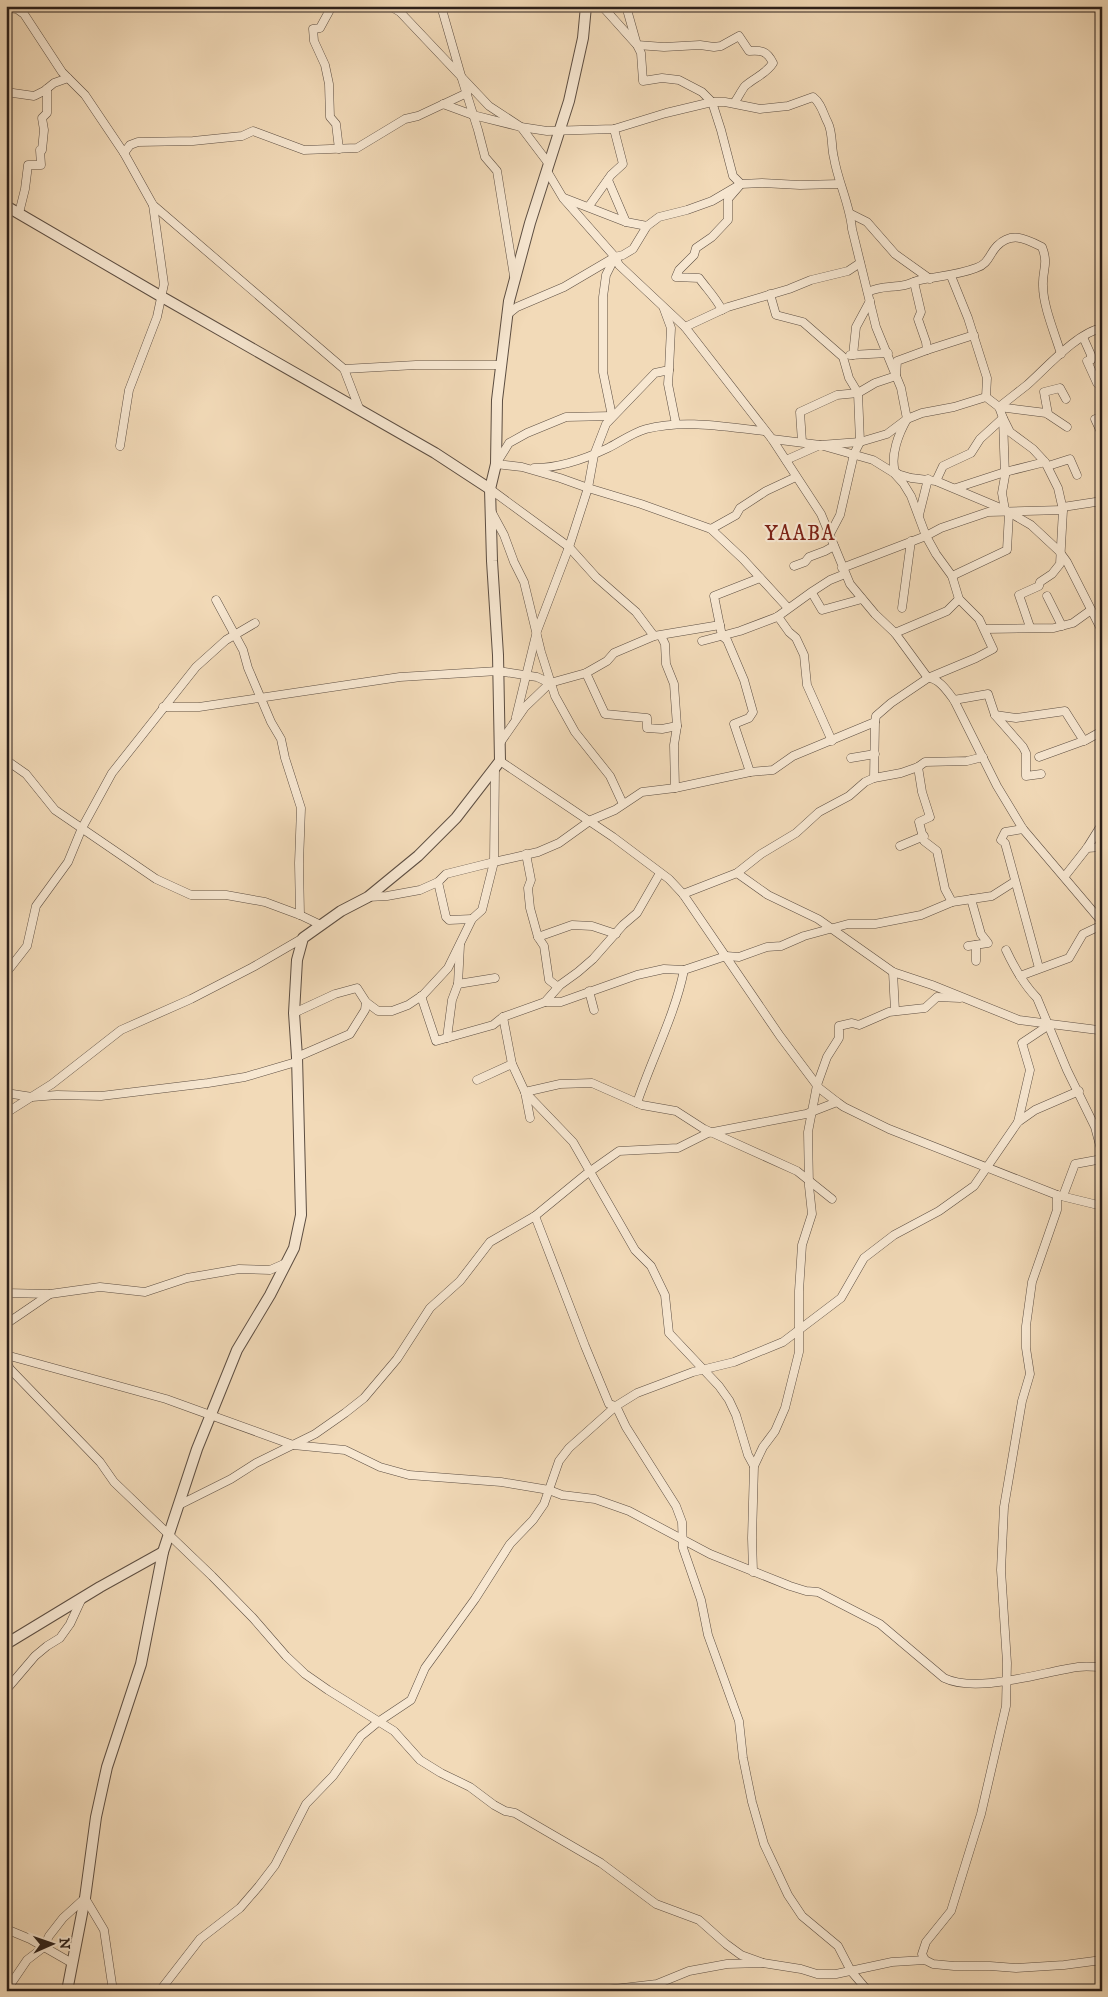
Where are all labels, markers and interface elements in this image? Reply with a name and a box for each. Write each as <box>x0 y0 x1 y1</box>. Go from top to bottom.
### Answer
district label: YAABA <box>764 521 836 547</box>
north arrow <box>28 1920 78 1970</box>
text: N <box>55 1938 73 1950</box>

